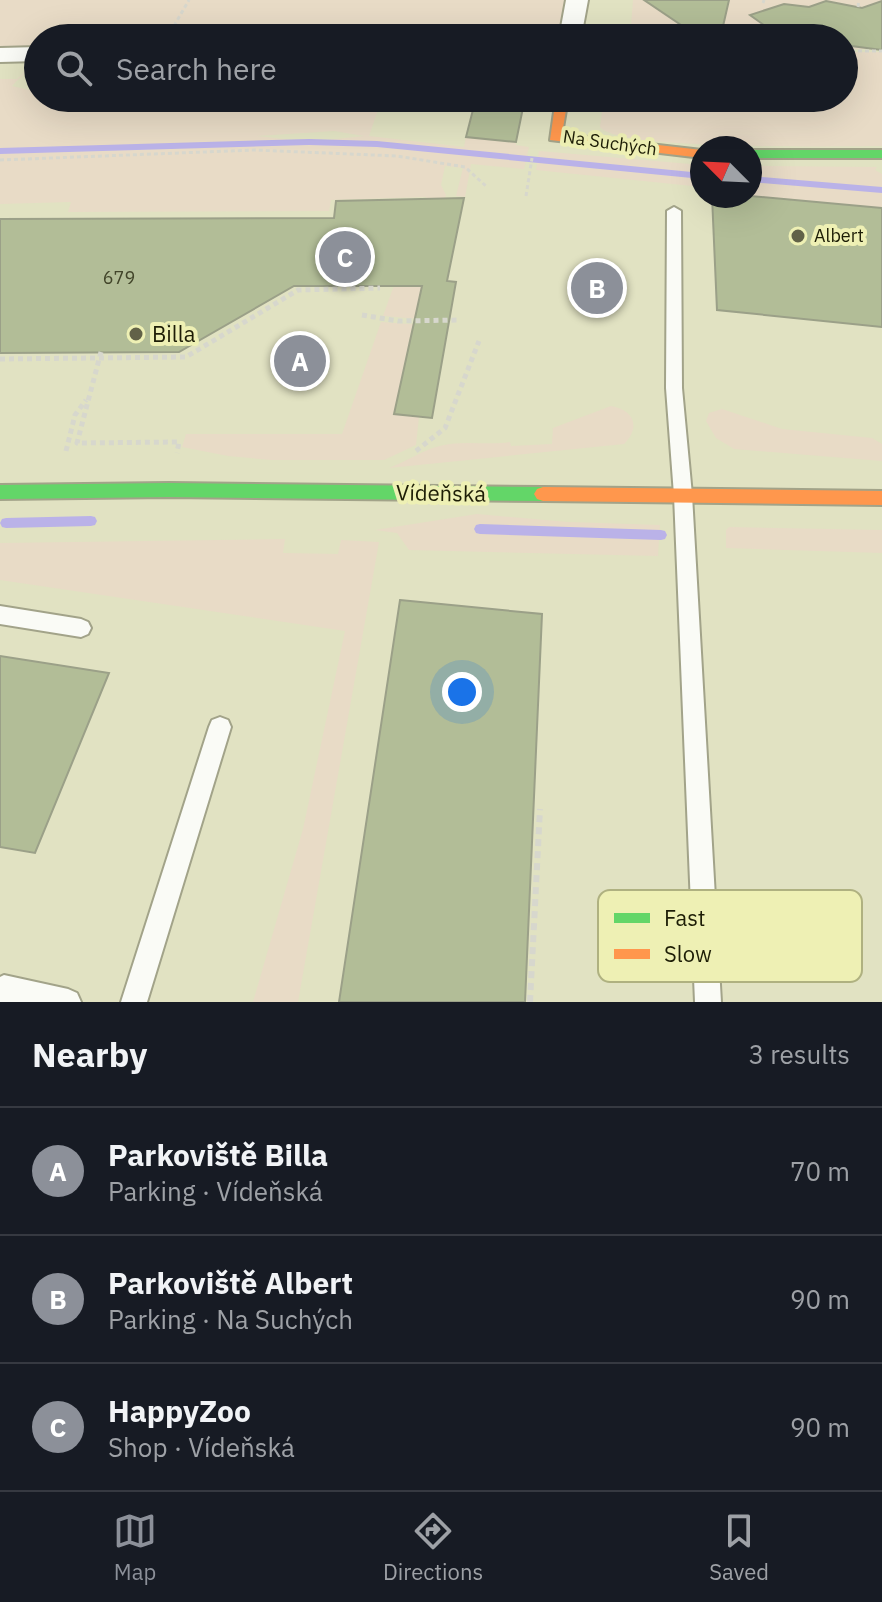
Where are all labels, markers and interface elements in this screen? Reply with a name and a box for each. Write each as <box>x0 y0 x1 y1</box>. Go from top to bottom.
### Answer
search box <box>24 24 858 112</box>
icon: search <box>52 46 96 90</box>
text: Search here <box>116 49 277 88</box>
street label: Na Suchých <box>562 125 658 160</box>
north arrow <box>690 136 762 208</box>
place label: Albert <box>814 224 864 247</box>
pin: C <box>319 227 371 287</box>
marker: Albert <box>789 227 807 245</box>
pin: B <box>571 258 623 318</box>
house number: 679 <box>103 266 135 289</box>
place label: Billa <box>152 319 196 348</box>
marker: Billa <box>127 325 145 343</box>
pin: A <box>274 331 326 391</box>
street label: Vídeňská <box>396 477 487 508</box>
your location <box>442 672 482 712</box>
legend <box>598 890 862 982</box>
text: Fast <box>664 903 705 932</box>
text: Slow <box>664 939 712 968</box>
text: Nearby <box>32 1032 147 1076</box>
text: 3 results <box>748 1037 850 1071</box>
text: Parkoviště Billa <box>108 1135 328 1174</box>
text: A <box>49 1154 67 1188</box>
text: 70 m <box>790 1154 850 1188</box>
text: Parking · Vídeňská <box>108 1174 323 1208</box>
text: Parkoviště Albert <box>108 1263 353 1302</box>
text: B <box>49 1282 67 1316</box>
text: 90 m <box>790 1282 850 1316</box>
text: Parking · Na Suchých <box>108 1302 353 1336</box>
text: HappyZoo <box>108 1391 251 1430</box>
text: C <box>50 1410 66 1444</box>
text: 90 m <box>790 1410 850 1444</box>
text: Shop · Vídeňská <box>108 1430 295 1464</box>
tab: Map <box>113 1509 157 1586</box>
tab: Directions <box>383 1509 483 1586</box>
tab: Saved <box>709 1509 769 1586</box>

